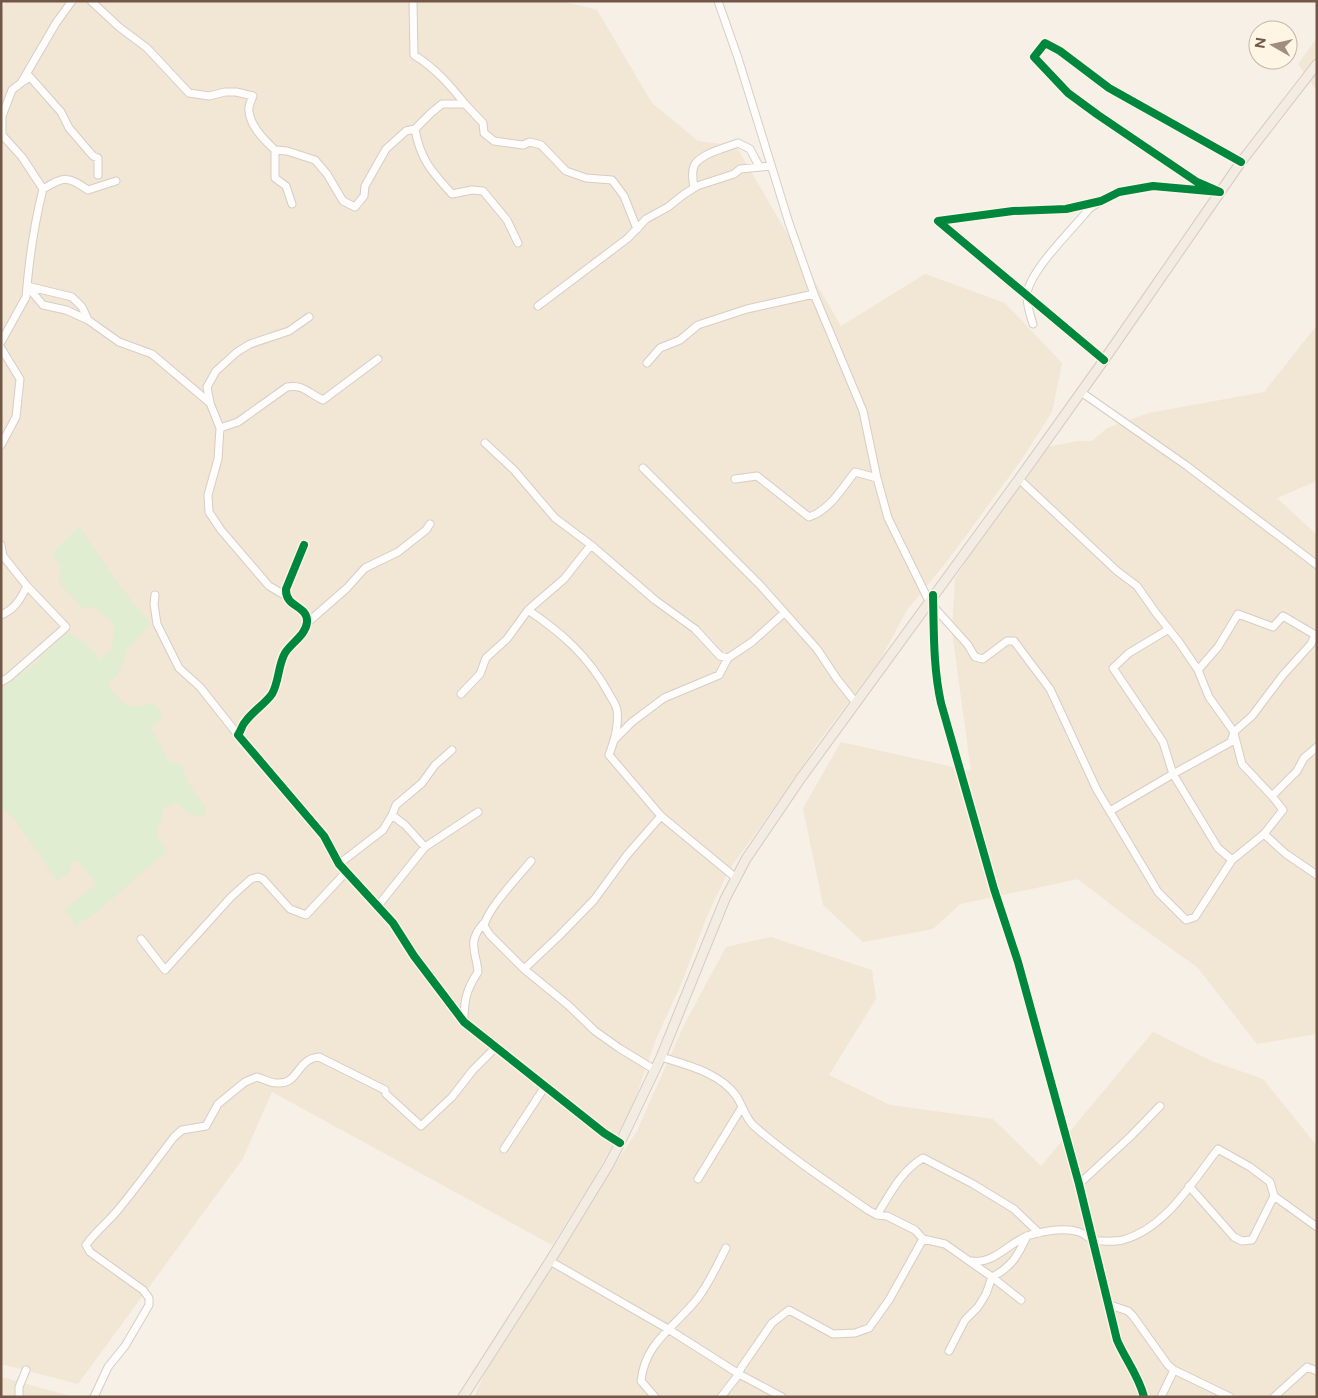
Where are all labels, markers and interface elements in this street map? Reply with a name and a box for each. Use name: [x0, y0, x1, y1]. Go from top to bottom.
north arrow: [1248, 20, 1298, 70]
text: N: [1251, 36, 1270, 50]

